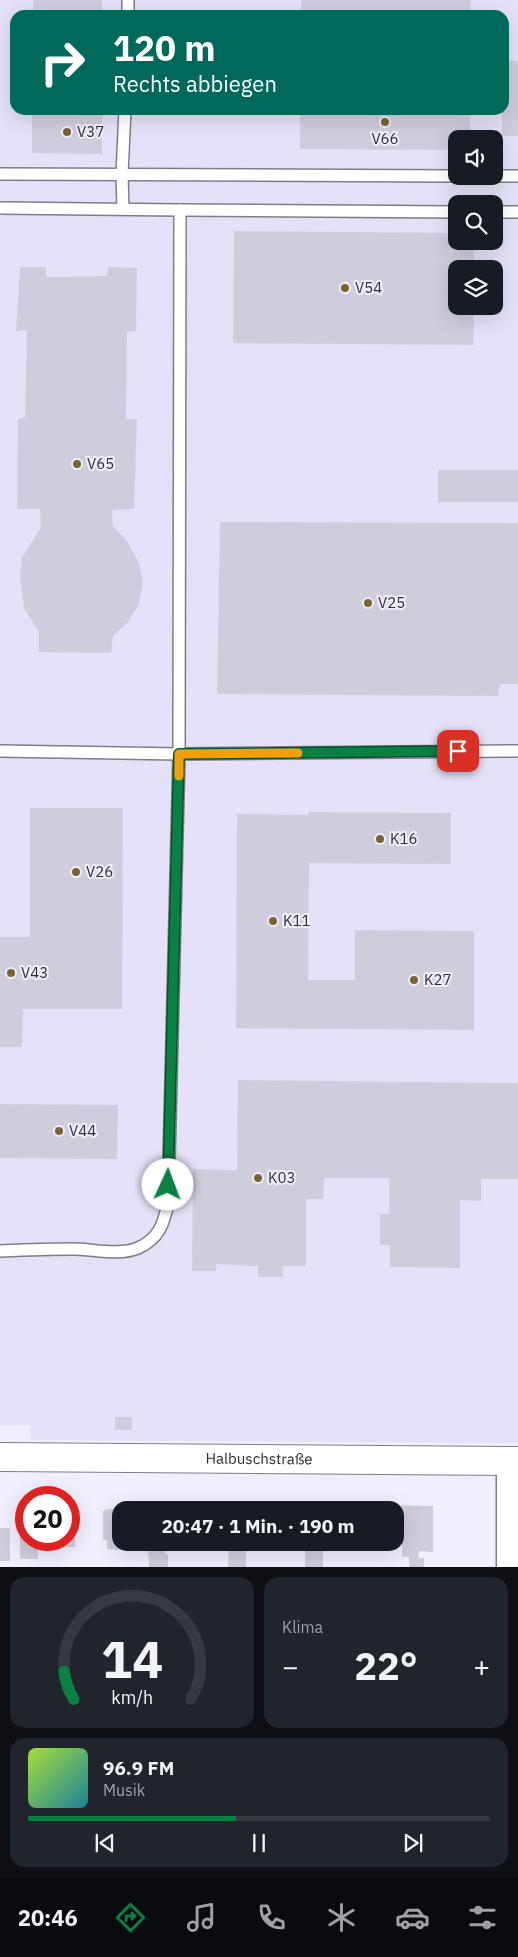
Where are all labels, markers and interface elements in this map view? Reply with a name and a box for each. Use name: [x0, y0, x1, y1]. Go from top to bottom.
text: 120 m: [113, 25, 216, 71]
icon: right: [30, 30, 95, 95]
text: Rechts abbiegen: [113, 69, 277, 98]
marker: V66: [379, 116, 391, 128]
place label: V37: [77, 122, 104, 141]
marker: V37: [61, 126, 73, 138]
place label: V66: [371, 129, 399, 148]
map controls: [448, 130, 503, 315]
button: sound: [448, 130, 503, 185]
button: search: [448, 195, 503, 250]
button: layers: [448, 260, 503, 315]
place label: V54: [355, 278, 382, 297]
marker: V54: [339, 282, 351, 294]
place label: V65: [87, 454, 114, 473]
marker: V65: [71, 458, 83, 470]
place label: V25: [378, 593, 405, 612]
marker: V25: [362, 597, 374, 609]
pin: [437, 730, 479, 772]
icon: arrive: [444, 737, 472, 765]
place label: K16: [390, 829, 418, 848]
marker: K16: [374, 833, 386, 845]
place label: V26: [86, 862, 113, 881]
marker: V26: [70, 866, 82, 878]
place label: K11: [283, 911, 311, 930]
marker: K11: [267, 915, 279, 927]
place label: V43: [21, 963, 48, 982]
marker: V43: [5, 967, 17, 979]
place label: K27: [424, 970, 452, 989]
marker: K27: [408, 974, 420, 986]
place label: V44: [69, 1121, 96, 1140]
marker: V44: [53, 1125, 65, 1137]
position arrow: [141, 1158, 193, 1210]
place label: K03: [268, 1168, 296, 1187]
marker: K03: [252, 1172, 264, 1184]
street label: Halbuschstraße: [205, 1449, 313, 1468]
speed limit sign: 20: [15, 1486, 80, 1551]
text: 20:47 · 1 Min. · 190 m: [161, 1514, 355, 1538]
text: Klima: [282, 1617, 323, 1637]
text: 14: [101, 1625, 163, 1692]
text: 22°: [354, 1641, 418, 1690]
text: −: [282, 1648, 299, 1685]
text: +: [473, 1648, 490, 1685]
text: km/h: [111, 1686, 153, 1709]
text: 96.9 FM: [103, 1756, 174, 1780]
text: Musik: [103, 1780, 145, 1800]
icon: previous: [91, 1829, 119, 1857]
icon: pause: [245, 1829, 273, 1857]
icon: next: [399, 1829, 427, 1857]
icon: directions: [113, 1900, 148, 1935]
icon: music: [184, 1900, 219, 1935]
icon: phone: [254, 1900, 289, 1935]
icon: climate: [324, 1900, 359, 1935]
icon: car: [395, 1900, 430, 1935]
icon: filters: [465, 1900, 500, 1935]
text: 20:46: [18, 1903, 78, 1932]

